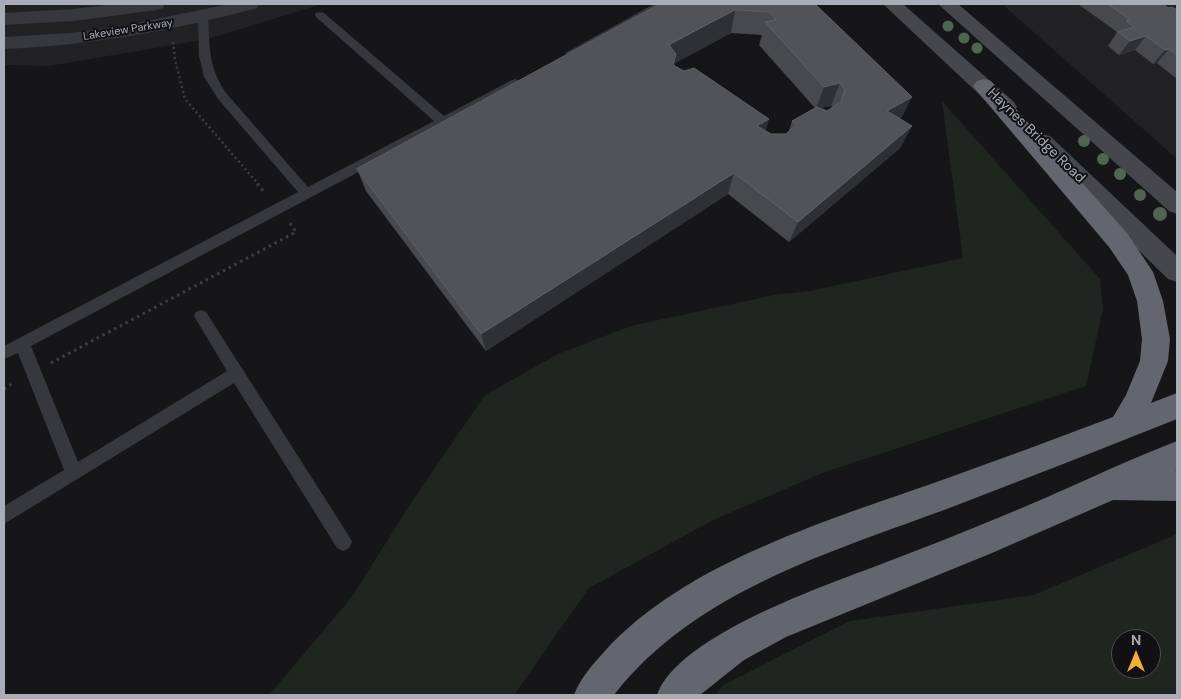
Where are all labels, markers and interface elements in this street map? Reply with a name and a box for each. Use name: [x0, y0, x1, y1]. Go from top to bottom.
street label: Lakeview Parkway: [82, 16, 174, 44]
street label: Haynes Bridge Road: [984, 85, 1088, 187]
north arrow: [1111, 629, 1161, 679]
text: N: [1131, 631, 1141, 649]

